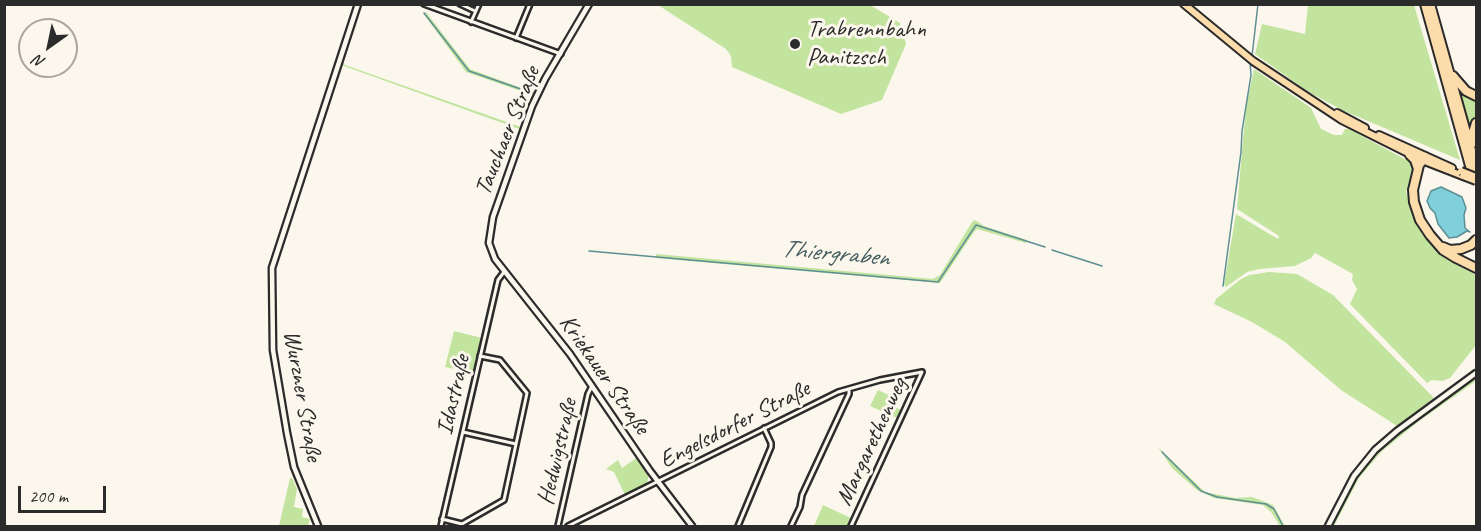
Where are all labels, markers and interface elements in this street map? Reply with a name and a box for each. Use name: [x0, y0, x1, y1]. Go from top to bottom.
place label: Trabrennbahn Panitzsch: [807, 16, 926, 72]
north arrow: [18, 18, 78, 78]
marker: Trabrennbahn Panitzsch: [788, 37, 802, 51]
text: N: [30, 50, 49, 73]
street label: Tauchaer Straße: [469, 62, 547, 200]
water label: Thiergraben: [780, 234, 890, 274]
street label: Kriekauer Straße: [552, 310, 656, 440]
street label: Wurzner Straße: [276, 329, 328, 463]
street label: Idastraße: [431, 352, 477, 438]
street label: Margarethenweg: [830, 374, 914, 510]
street label: Engelsdorfer Straße: [655, 375, 815, 475]
street label: Hedwigstraße: [532, 396, 584, 508]
scale bar: [21, 474, 110, 512]
text: 200 m: [29, 485, 68, 507]

